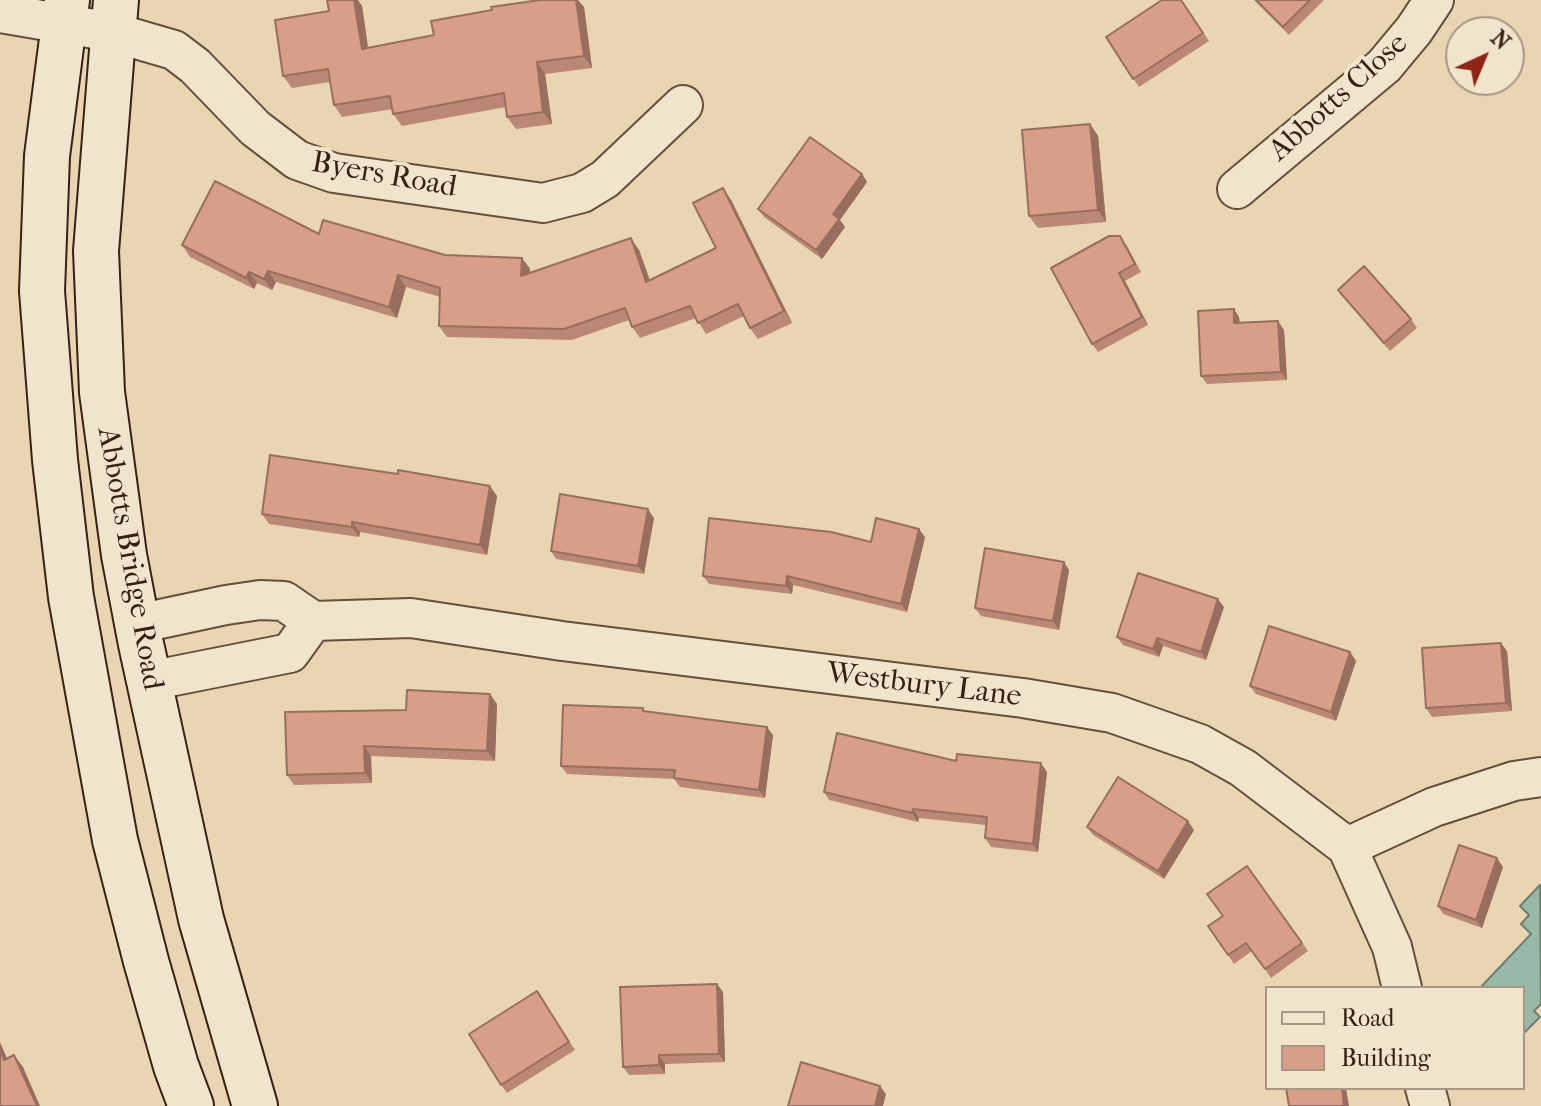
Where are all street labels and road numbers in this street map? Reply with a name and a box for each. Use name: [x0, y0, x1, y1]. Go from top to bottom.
street label: Abbotts Close: [1262, 26, 1416, 170]
street label: Byers Road: [309, 146, 459, 206]
street label: Abbotts Bridge Road: [88, 425, 170, 693]
street label: Westbury Lane: [825, 656, 1023, 716]

